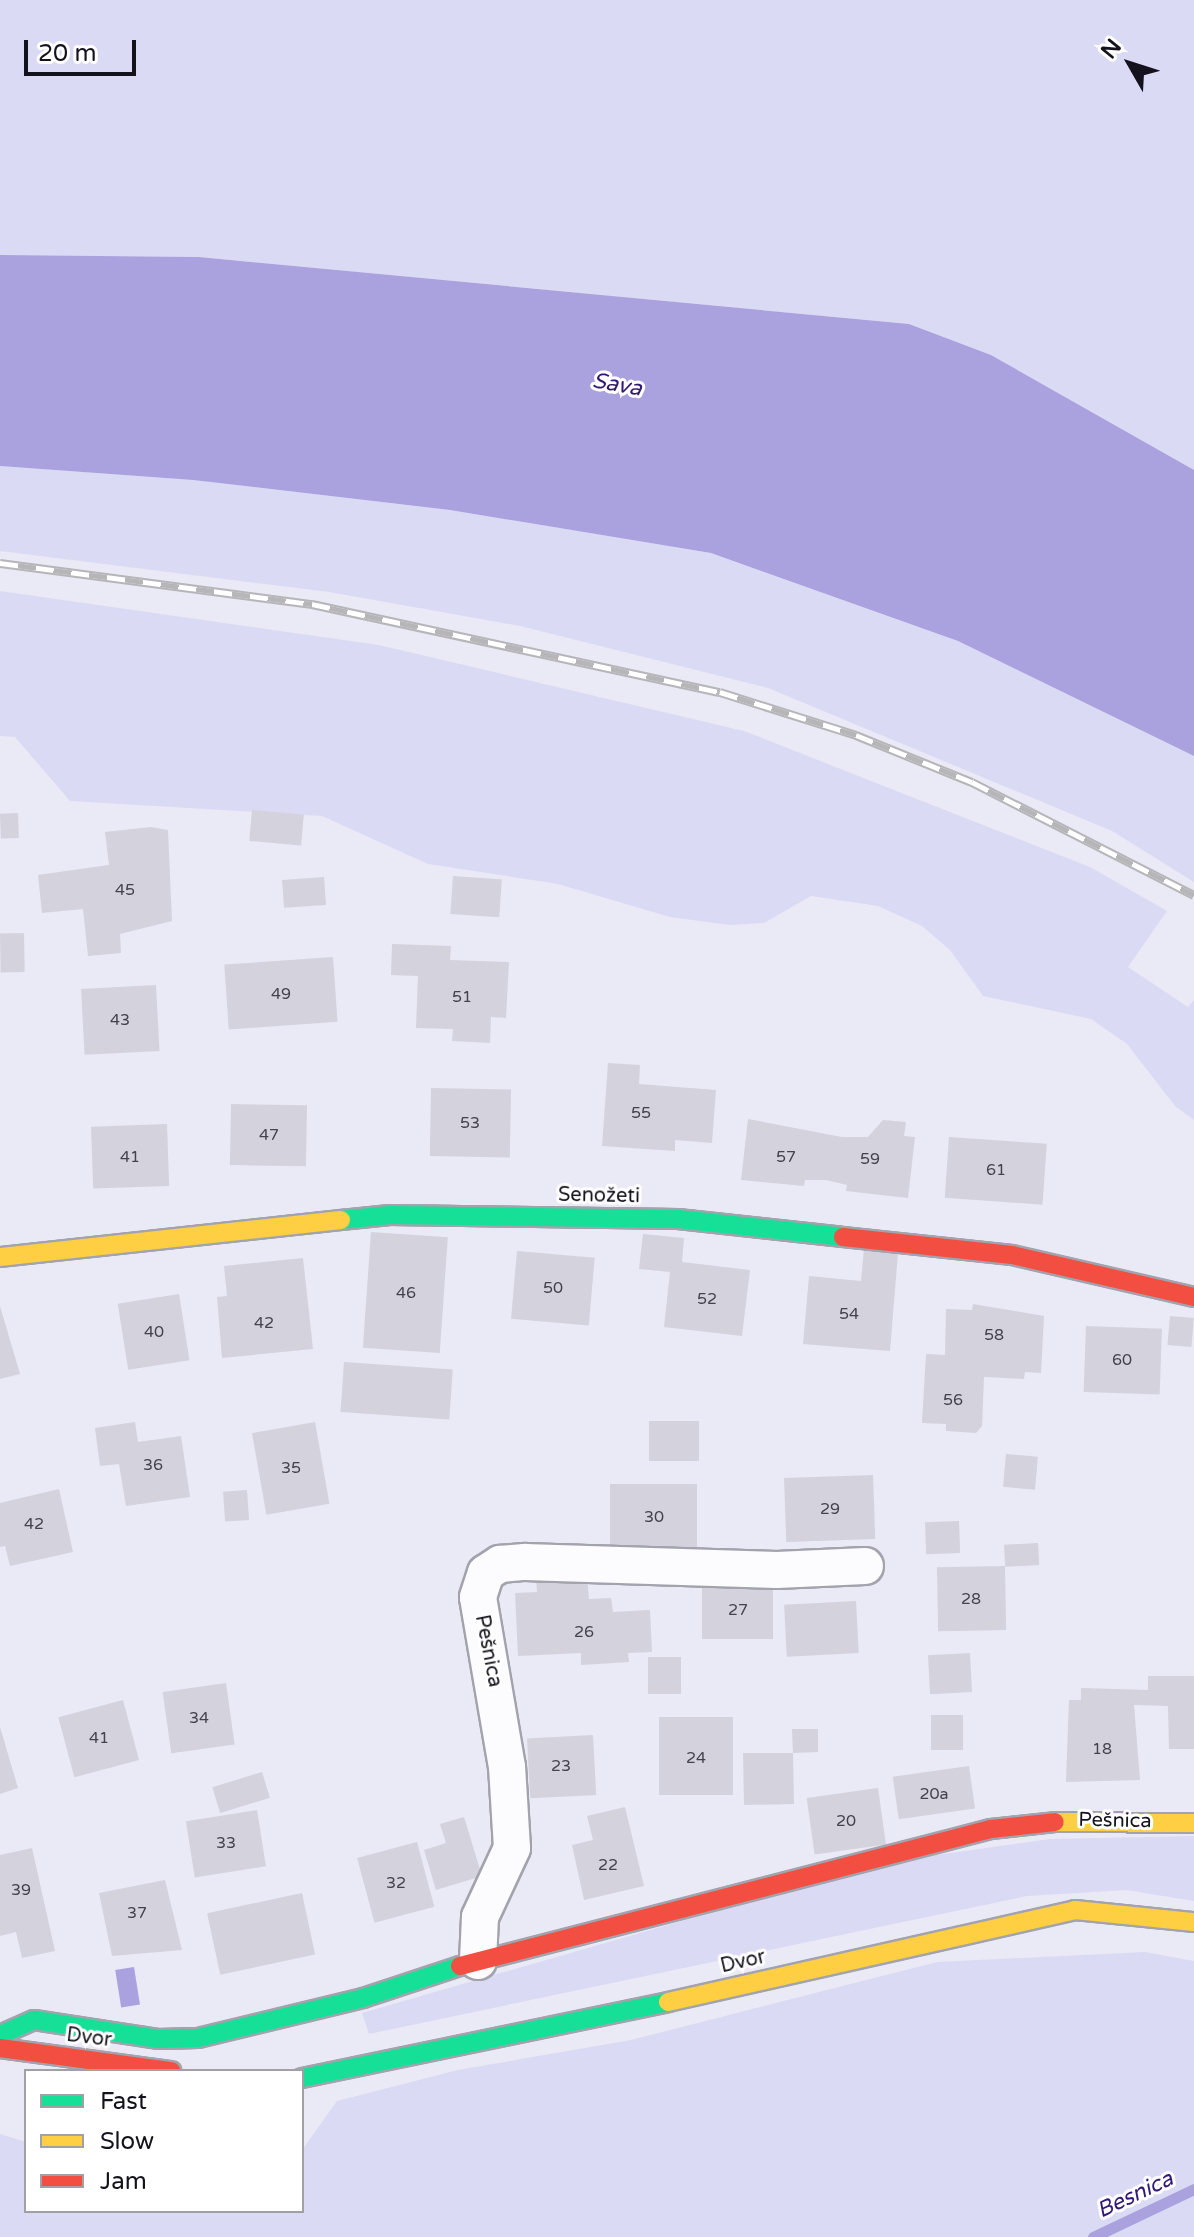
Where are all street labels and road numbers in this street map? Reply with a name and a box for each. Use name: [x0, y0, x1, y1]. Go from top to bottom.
street label: Senožeti: [558, 1183, 640, 1209]
street label: Pešnica: [469, 1613, 507, 1689]
street label: Pešnica: [1078, 1808, 1152, 1834]
street label: Dvor: [718, 1945, 768, 1979]
street label: Dvor: [65, 2023, 113, 2053]

